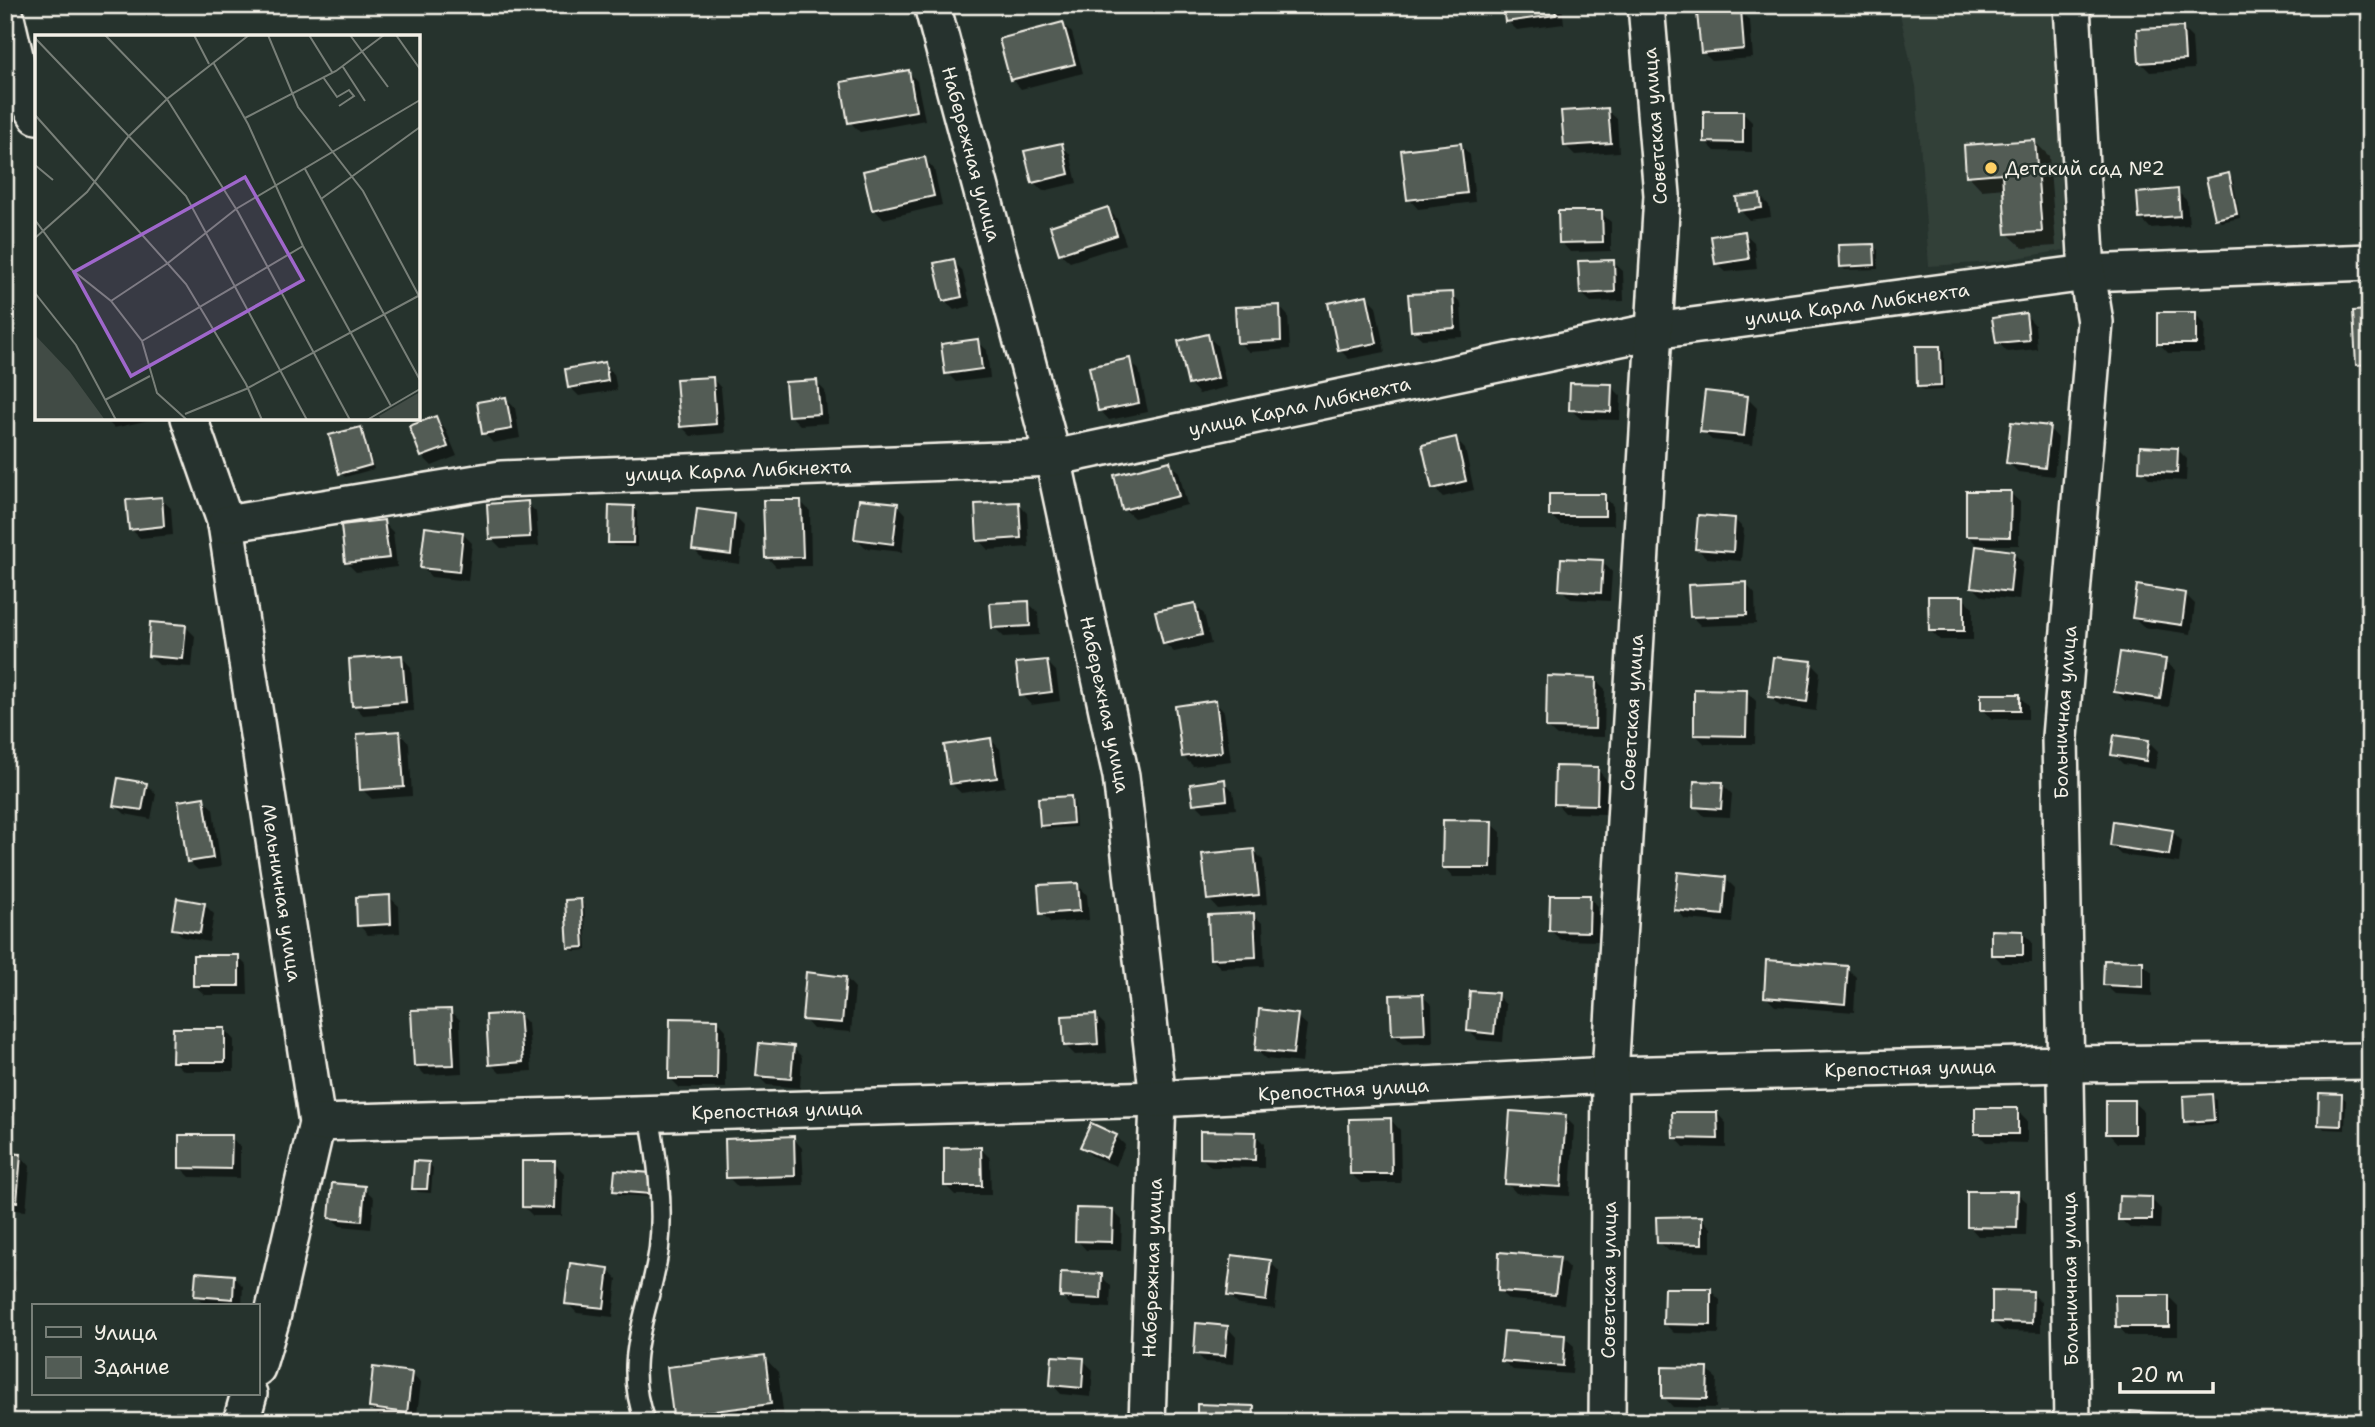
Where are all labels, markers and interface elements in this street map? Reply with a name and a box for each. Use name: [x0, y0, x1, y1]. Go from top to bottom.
inset map: [35, 35, 420, 420]
street label: Советская улица: [1637, 47, 1673, 205]
street label: Набережная улица: [936, 63, 1007, 244]
place label: Детский сад №2: [2005, 156, 2165, 181]
marker: Детский сад №2: [1983, 160, 1999, 176]
street label: улица Карла Либкнехта: [1743, 276, 1971, 331]
street label: улица Карла Либкнехта: [1186, 370, 1413, 442]
street label: улица Карла Либкнехта: [625, 453, 852, 487]
street label: Набережная улица: [1075, 614, 1135, 795]
street label: Больничная улица: [2047, 624, 2082, 799]
street label: Советская улица: [1614, 633, 1649, 792]
street label: Мельничная улица: [256, 802, 308, 983]
street label: Крепостная улица: [1824, 1053, 1996, 1082]
street label: Крепостная улица: [1257, 1072, 1430, 1106]
street label: Крепостная улица: [691, 1095, 863, 1125]
street label: Набережная улица: [1136, 1177, 1168, 1359]
street label: Больничная улица: [2056, 1192, 2084, 1366]
street label: Советская улица: [1595, 1201, 1621, 1359]
legend: [32, 1304, 259, 1396]
text: Улица: [94, 1319, 157, 1347]
scale bar: [2120, 1350, 2212, 1394]
text: Здание: [94, 1353, 170, 1381]
text: 20 m: [2130, 1361, 2184, 1389]

